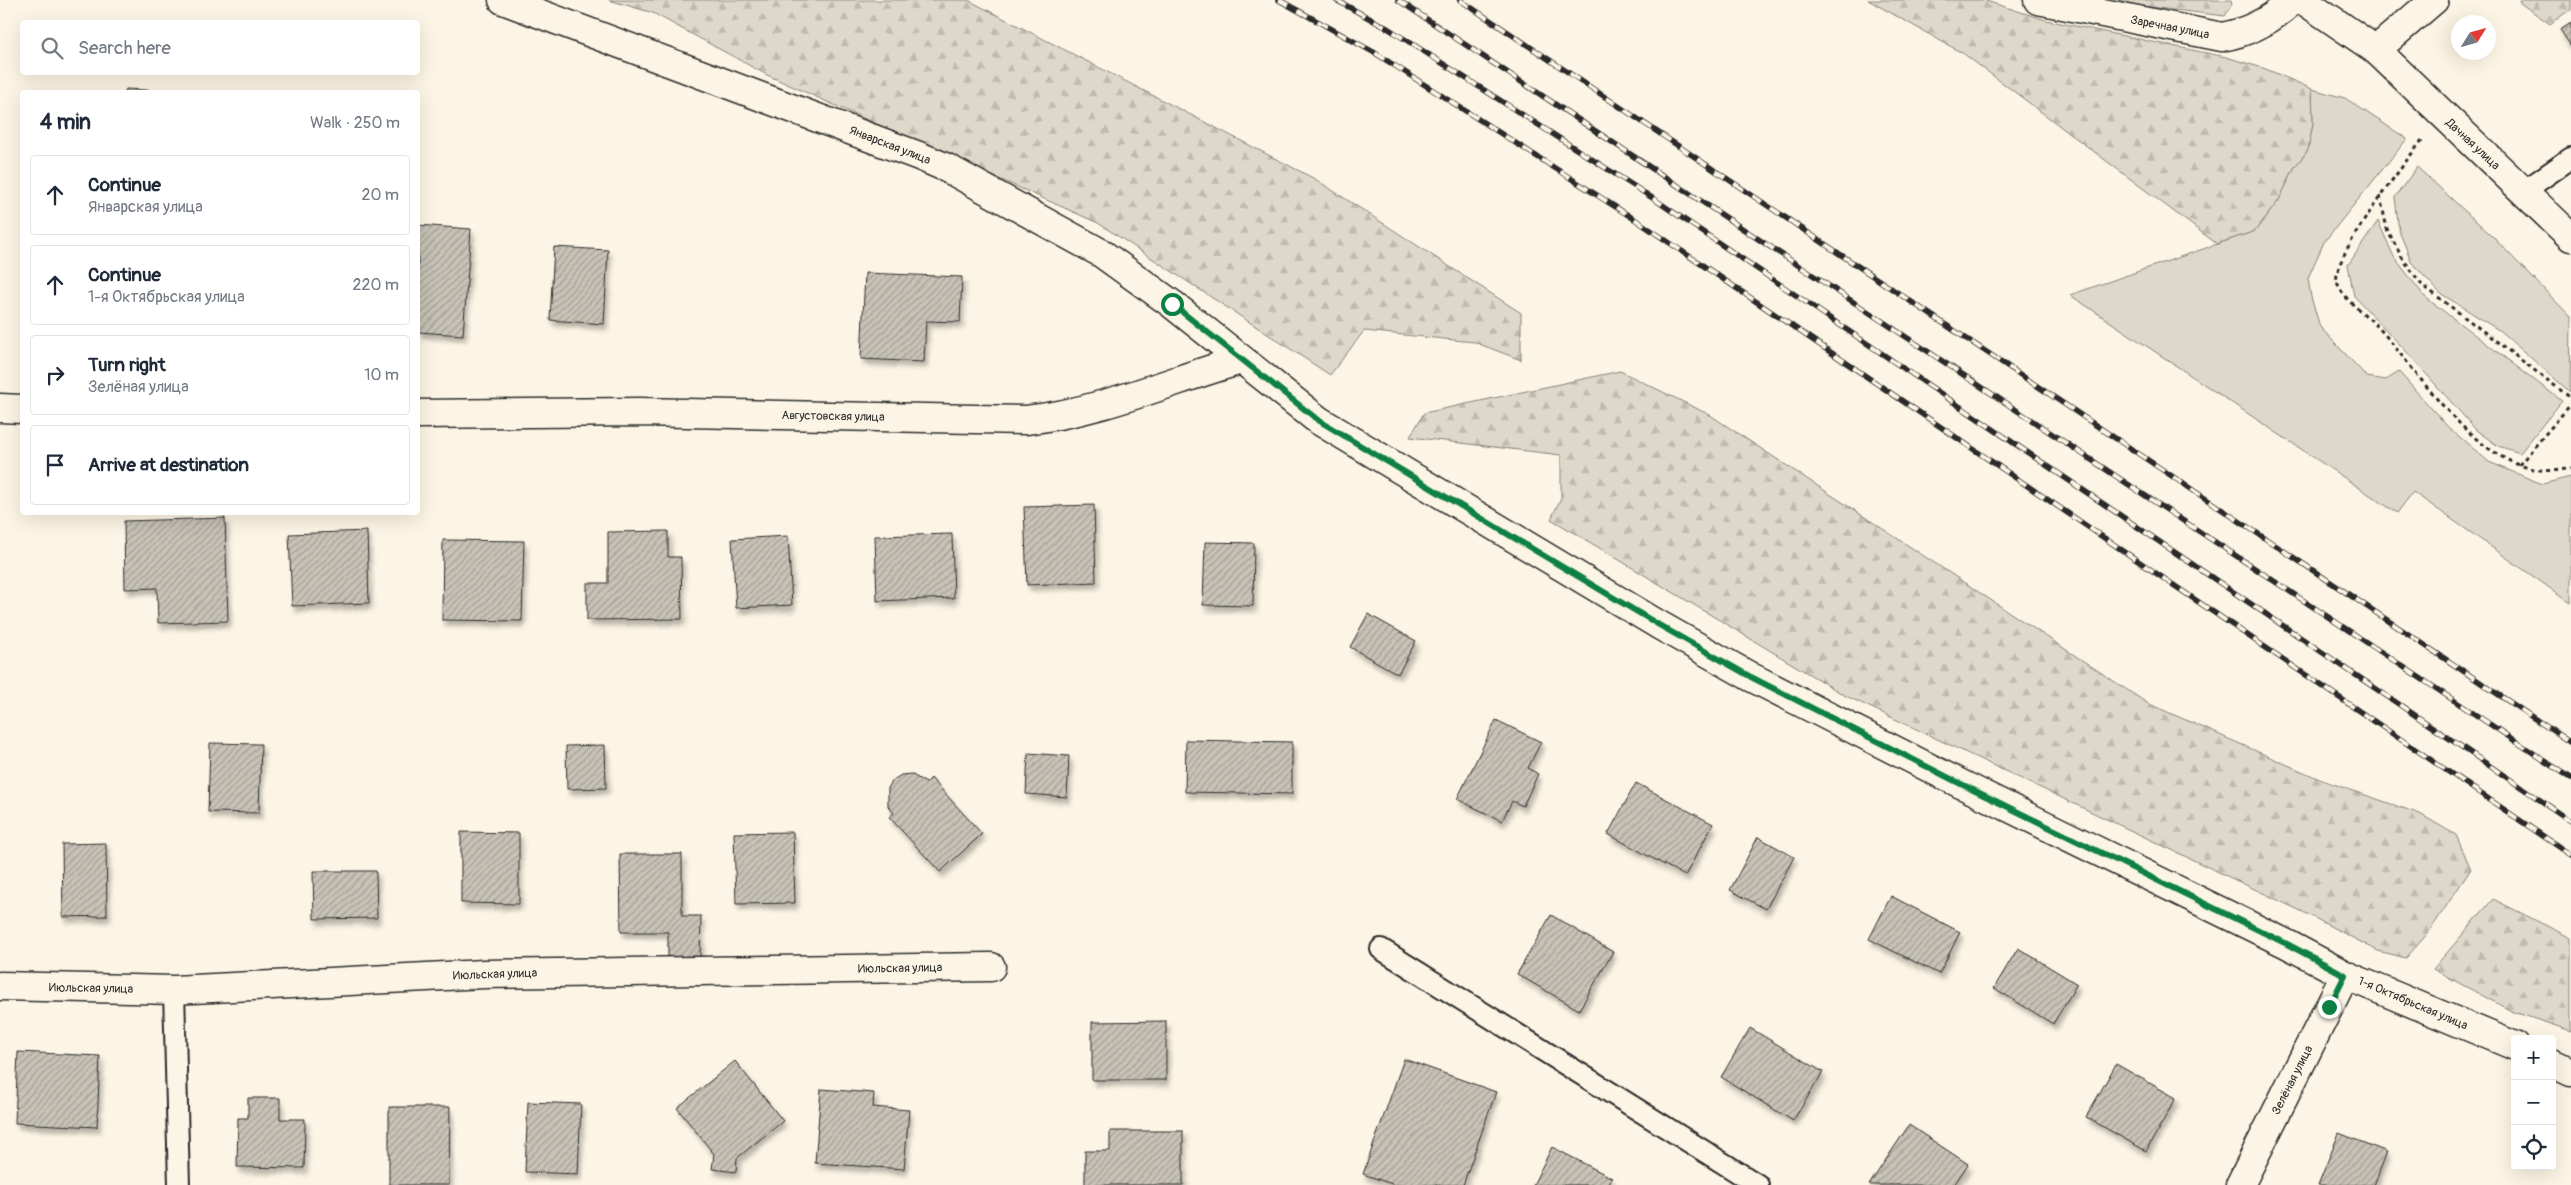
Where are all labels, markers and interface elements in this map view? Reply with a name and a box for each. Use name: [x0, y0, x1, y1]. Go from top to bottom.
street label: Заречная улица: [2129, 12, 2211, 43]
north arrow: [2451, 15, 2496, 60]
search box: [20, 20, 420, 75]
icon: search: [38, 34, 66, 62]
text: Search here: [78, 36, 171, 60]
text: 4 min: [40, 109, 91, 136]
text: Walk · 250 m: [310, 113, 400, 133]
street label: Дачная улица: [2442, 115, 2503, 174]
street label: Январская улица: [847, 123, 933, 168]
text: Continue: [88, 173, 161, 197]
icon: ahead: [41, 181, 69, 209]
text: 20 m: [361, 185, 399, 205]
text: Январская улица: [88, 197, 203, 217]
text: Continue: [88, 263, 161, 287]
icon: ahead: [41, 271, 69, 299]
text: 220 m: [353, 275, 399, 295]
text: 1-я Октябрьская улица: [88, 287, 245, 307]
route start: [1161, 293, 1184, 316]
text: Turn right: [88, 353, 166, 377]
icon: right: [41, 361, 69, 389]
text: 10 m: [364, 365, 399, 385]
text: Зелёная улица: [88, 377, 189, 397]
street label: Августовская улица: [781, 408, 885, 425]
icon: arrive: [41, 451, 69, 479]
text: Arrive at destination: [88, 453, 249, 477]
street label: Июльская улица: [858, 960, 943, 977]
street label: Июльская улица: [453, 966, 538, 983]
street label: 1-я Октябрьская улица: [2356, 974, 2470, 1033]
street label: Июльская улица: [49, 980, 134, 997]
route end: [2318, 996, 2341, 1019]
map controls: [2511, 1035, 2556, 1170]
button: +: [2511, 1035, 2556, 1080]
street label: Зелёная улица: [2269, 1043, 2316, 1117]
button: −: [2511, 1080, 2556, 1125]
button: locate: [2511, 1125, 2556, 1170]

